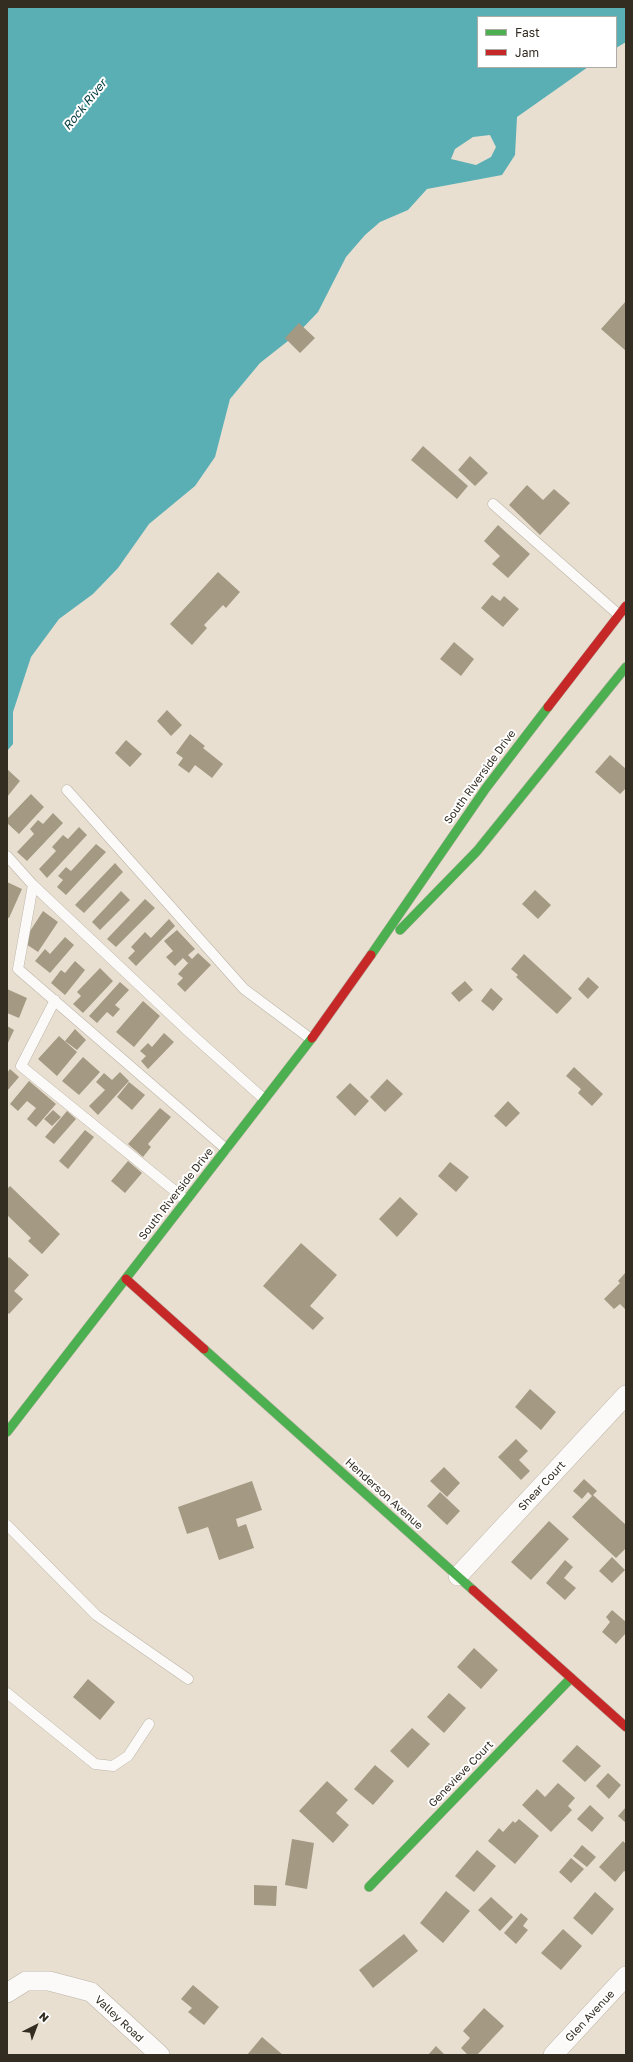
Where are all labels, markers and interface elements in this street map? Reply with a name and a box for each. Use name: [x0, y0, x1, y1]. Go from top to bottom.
legend: [477, 16, 617, 68]
text: Fast: [515, 25, 540, 40]
text: Jam: [515, 45, 539, 60]
water label: Rock River: [60, 77, 110, 133]
street label: South Riverside Drive: [441, 727, 519, 827]
street label: South Riverside Drive: [136, 1145, 216, 1243]
street label: Henderson Avenue: [343, 1456, 425, 1532]
street label: Shear Court: [516, 1458, 568, 1514]
street label: Genevieve Court: [426, 1738, 496, 1810]
street label: Glen Avenue: [563, 1987, 617, 2045]
street label: Valley Road: [92, 1993, 146, 2045]
north arrow: [16, 2006, 56, 2046]
text: N: [37, 2009, 52, 2024]

